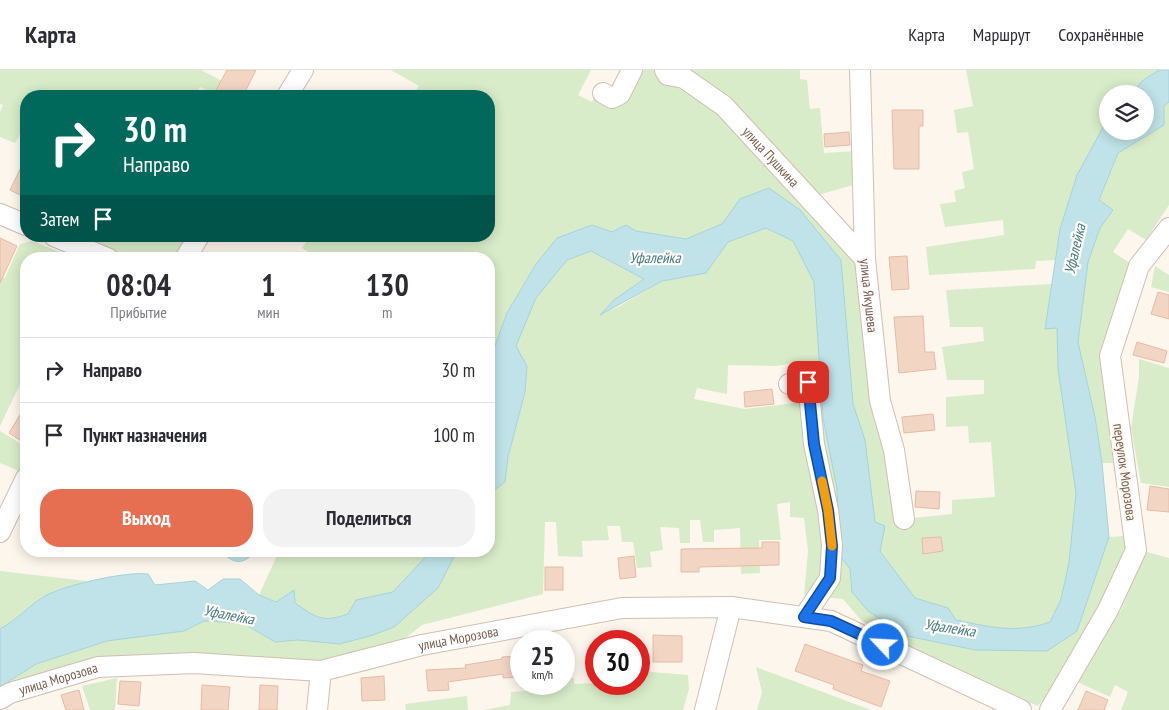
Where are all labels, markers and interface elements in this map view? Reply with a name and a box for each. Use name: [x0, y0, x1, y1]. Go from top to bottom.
text: Карта: [25, 19, 76, 50]
text: Карта: [908, 23, 945, 46]
text: Маршрут: [973, 23, 1030, 46]
text: Сохранённые: [1058, 23, 1144, 46]
map controls: [1099, 85, 1154, 140]
button: layers: [1099, 85, 1154, 140]
text: 30 m: [123, 106, 187, 152]
icon: right: [40, 110, 105, 175]
street label: улица Пушкина: [738, 123, 803, 191]
text: Направо: [123, 150, 190, 178]
icon: arrive: [89, 205, 117, 233]
text: Затем: [40, 207, 79, 231]
water label: Уфалейка: [1060, 221, 1090, 276]
water label: Уфалейка: [630, 248, 681, 267]
street label: улица Якушева: [856, 258, 882, 334]
text: 08:04: [106, 265, 171, 304]
text: 1: [261, 265, 276, 304]
text: 130: [366, 265, 409, 304]
text: Прибытие: [110, 302, 167, 322]
text: мин: [257, 302, 280, 322]
text: m: [382, 302, 393, 322]
icon: right: [40, 356, 68, 384]
text: Направо: [83, 358, 142, 382]
text: 30 m: [442, 358, 475, 382]
pin: [787, 361, 829, 403]
icon: arrive: [794, 368, 822, 396]
icon: arrive: [40, 421, 68, 449]
street label: переулок Морозова: [1109, 422, 1141, 522]
text: Пункт назначения: [83, 423, 207, 447]
text: 100 m: [433, 423, 475, 447]
button: Выход: [40, 489, 253, 547]
button: Поделиться: [263, 489, 475, 547]
water label: Уфалейка: [202, 600, 257, 629]
water label: Уфалейка: [923, 614, 978, 641]
position arrow: [856, 618, 908, 670]
street label: улица Морозова: [416, 622, 500, 655]
speed limit sign: 30: [585, 630, 650, 695]
text: 25: [531, 640, 554, 672]
street label: улица Морозова: [17, 659, 100, 699]
text: km/h: [532, 667, 553, 682]

